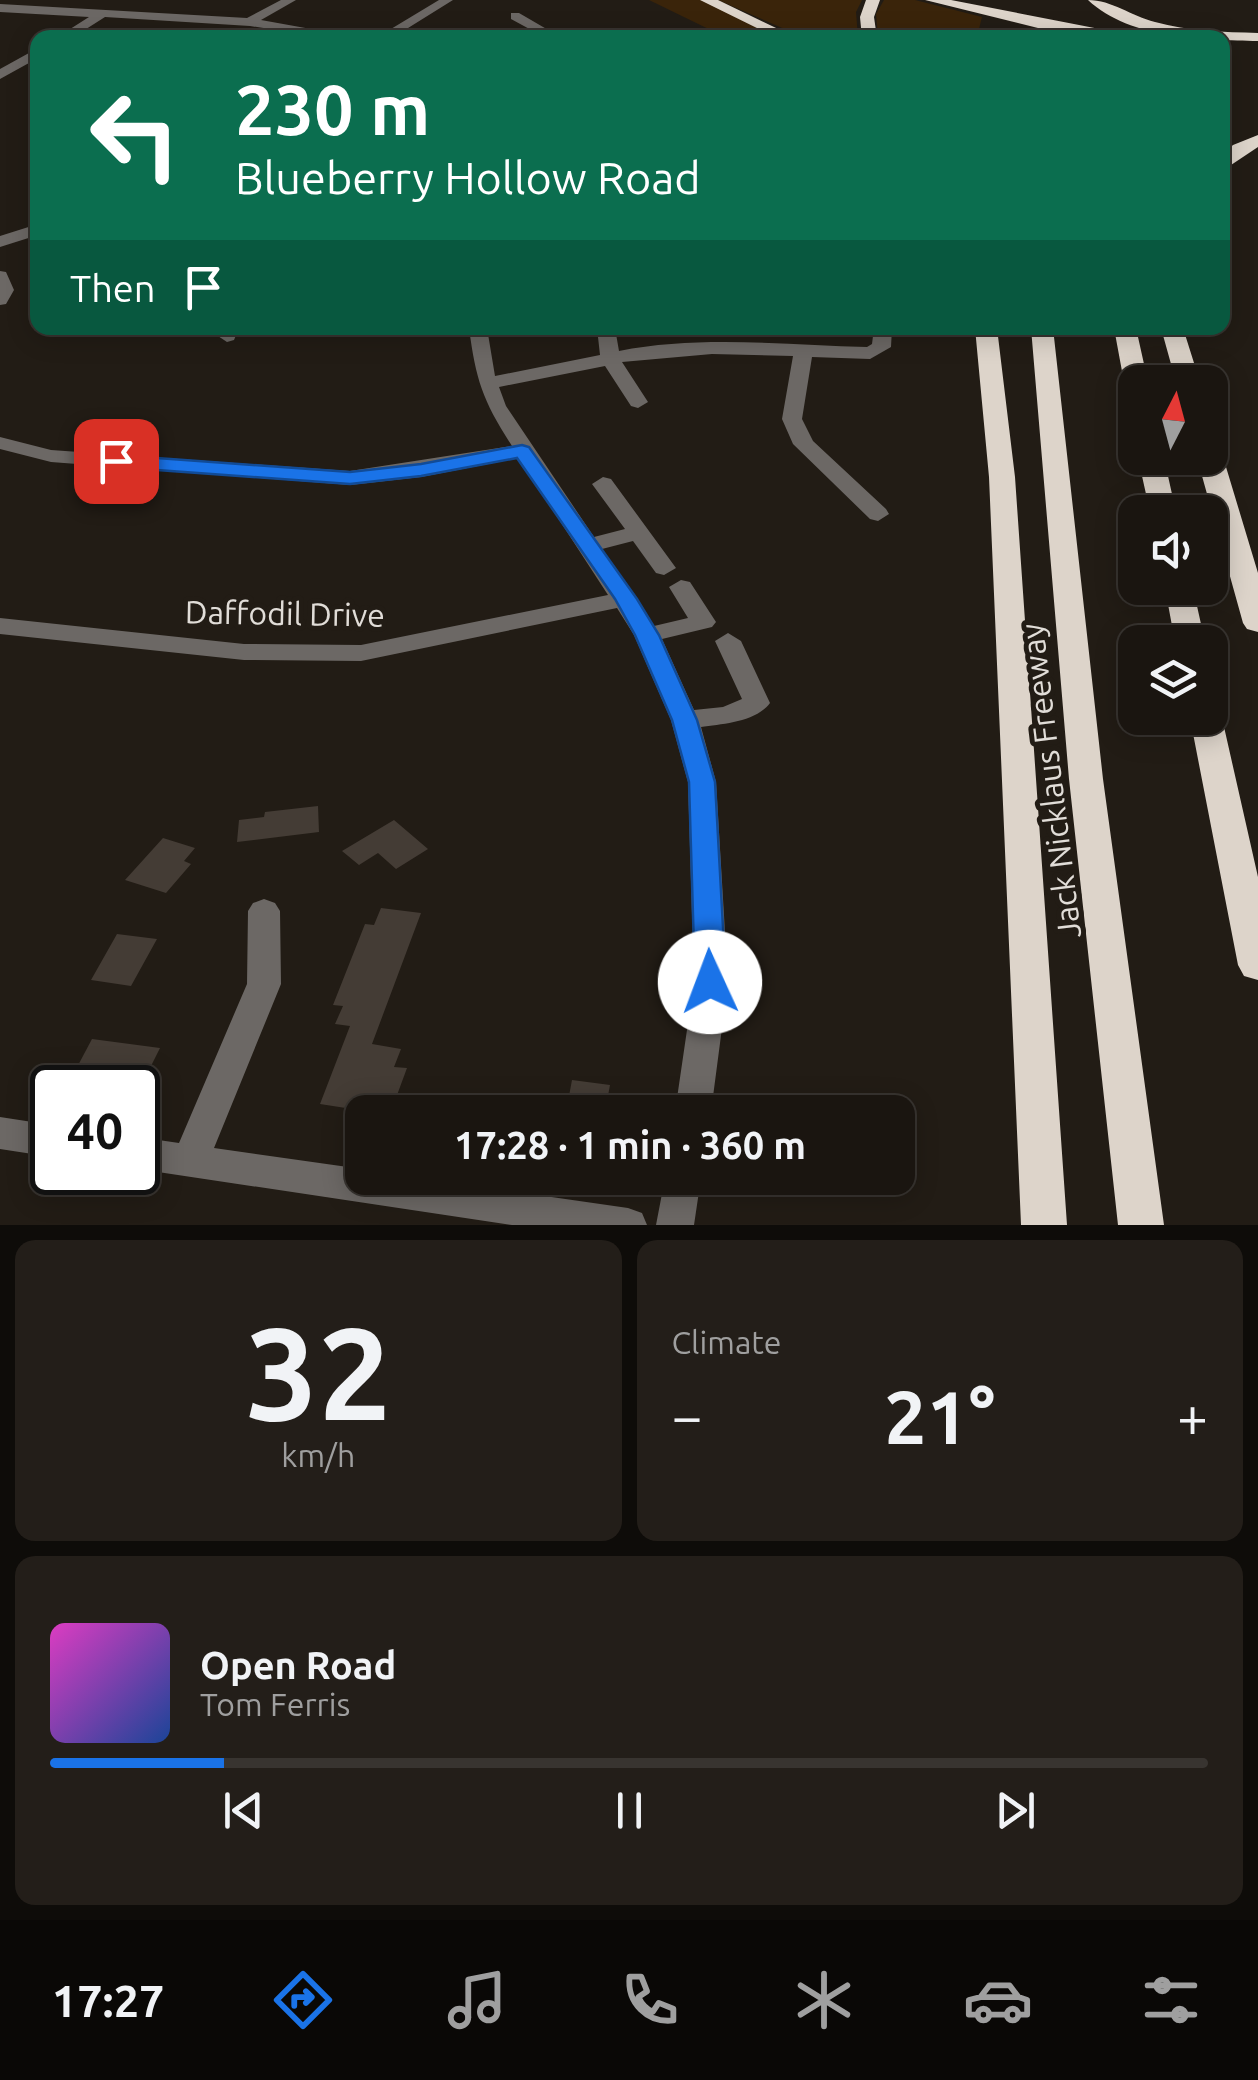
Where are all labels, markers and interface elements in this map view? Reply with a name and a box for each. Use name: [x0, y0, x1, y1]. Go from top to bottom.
icon: left: [70, 70, 200, 200]
text: 230 m: [235, 70, 430, 148]
text: Blueberry Hollow Road: [235, 152, 701, 203]
icon: arrive: [176, 260, 231, 315]
text: Then: [70, 267, 156, 309]
north arrow: [1118, 365, 1228, 475]
map controls: [1118, 365, 1228, 735]
pin: [74, 419, 159, 504]
icon: arrive: [89, 434, 144, 489]
button: sound: [1118, 495, 1228, 605]
street label: Daffodil Drive: [185, 593, 385, 633]
street label: Jack Nicklaus Freeway: [1013, 622, 1087, 940]
button: layers: [1118, 625, 1228, 735]
position arrow: [658, 930, 762, 1034]
speed limit sign: 40: [30, 1065, 160, 1195]
text: 17:28 · 1 min · 360 m: [454, 1124, 806, 1166]
text: 32: [245, 1299, 392, 1445]
text: Climate: [672, 1324, 782, 1360]
text: 21°: [884, 1374, 995, 1458]
text: −: [672, 1385, 703, 1446]
text: +: [1177, 1385, 1208, 1446]
text: km/h: [281, 1437, 355, 1473]
text: Open Road: [200, 1644, 396, 1686]
text: Tom Ferris: [200, 1686, 350, 1722]
icon: previous: [216, 1783, 271, 1838]
icon: pause: [602, 1783, 657, 1838]
icon: next: [988, 1783, 1043, 1838]
icon: directions: [268, 1965, 338, 2035]
icon: music: [442, 1965, 512, 2035]
icon: phone: [615, 1965, 685, 2035]
icon: climate: [789, 1965, 859, 2035]
icon: car: [963, 1965, 1033, 2035]
icon: filters: [1136, 1965, 1206, 2035]
text: 17:27: [52, 1975, 164, 2026]

